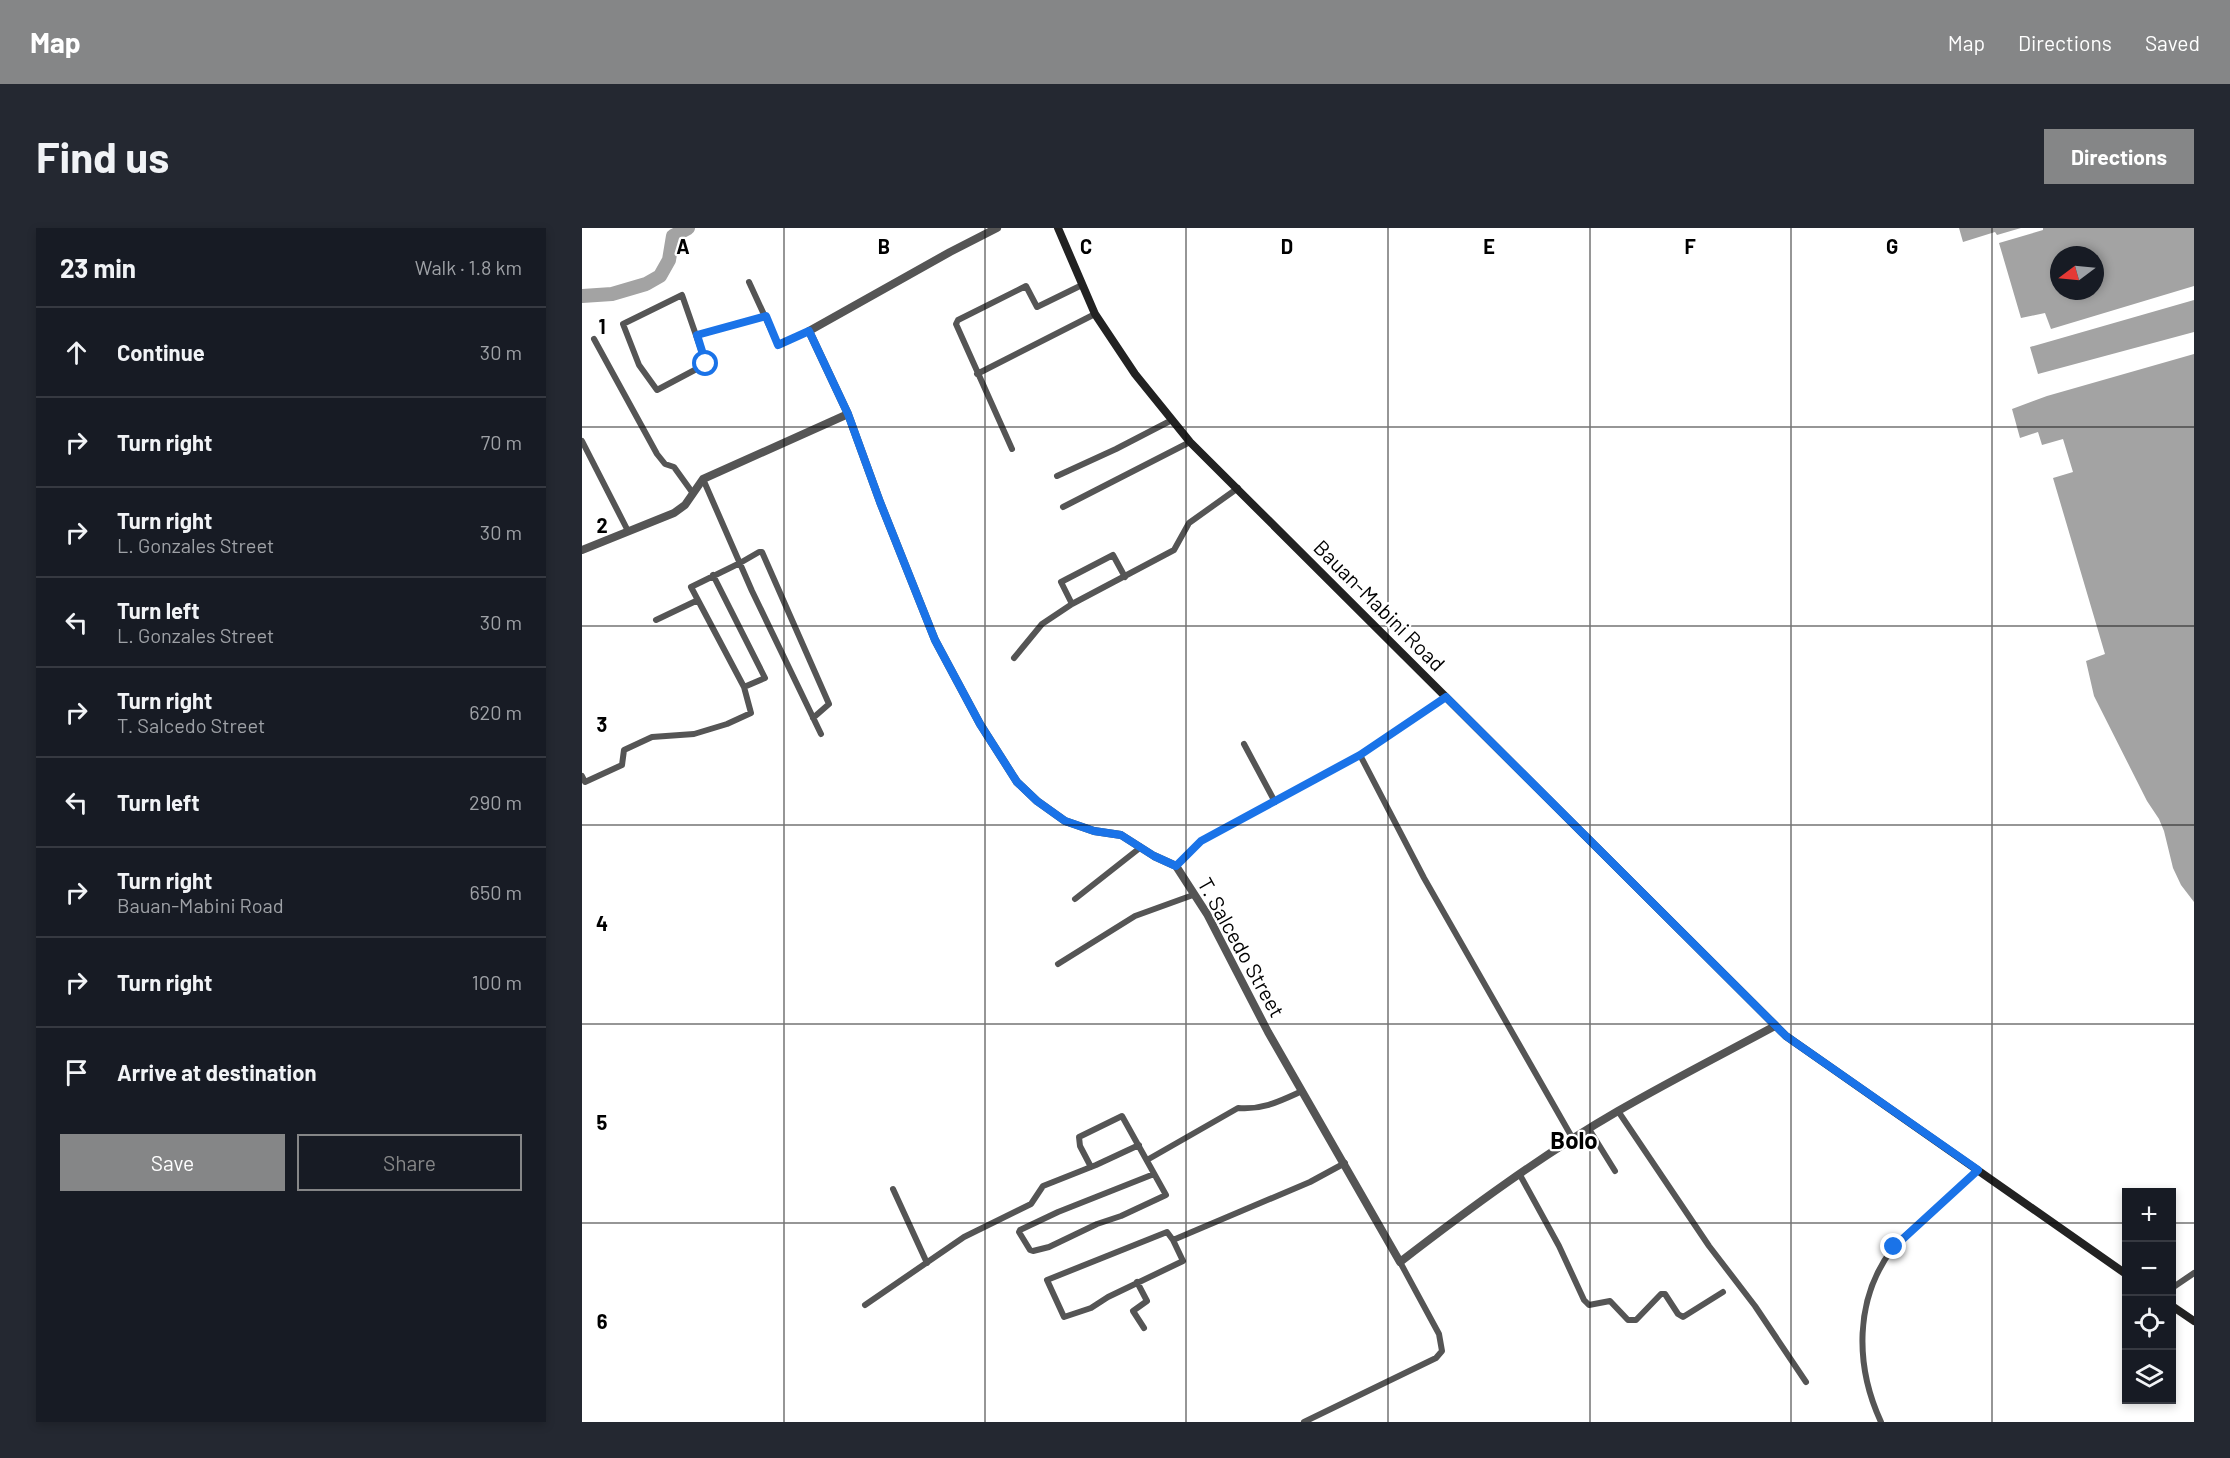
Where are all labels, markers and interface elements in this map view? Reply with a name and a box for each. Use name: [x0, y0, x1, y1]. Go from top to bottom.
text: Map: [30, 25, 81, 59]
text: Map: [1948, 30, 1985, 55]
text: Directions: [2018, 30, 2112, 55]
text: Saved: [2145, 30, 2200, 55]
button: Directions: [2044, 129, 2194, 184]
text: Find us: [36, 131, 169, 181]
text: A: [676, 234, 690, 258]
text: B: [878, 234, 890, 258]
text: C: [1080, 234, 1092, 258]
text: D: [1281, 234, 1293, 258]
text: E: [1483, 234, 1495, 258]
text: F: [1684, 234, 1696, 258]
text: G: [1886, 234, 1898, 258]
north arrow: [2050, 246, 2104, 300]
text: 23 min: [60, 252, 136, 283]
text: Walk · 1.8 km: [415, 255, 522, 279]
text: 1: [598, 314, 606, 338]
icon: ahead: [60, 336, 93, 369]
text: Continue: [117, 339, 205, 365]
text: 30 m: [480, 340, 522, 364]
route start: [692, 350, 718, 376]
icon: right: [60, 426, 93, 459]
text: Turn right: [117, 429, 212, 455]
text: 70 m: [481, 430, 522, 454]
text: Turn right: [117, 507, 212, 533]
text: 2: [596, 513, 608, 537]
icon: right: [60, 516, 93, 549]
text: 30 m: [480, 520, 522, 544]
text: L. Gonzales Street: [117, 533, 274, 557]
street label: Bauan-Mabini Road: [1309, 534, 1451, 676]
text: Turn left: [117, 597, 200, 623]
icon: left: [60, 606, 93, 639]
text: 30 m: [480, 610, 522, 634]
text: L. Gonzales Street: [117, 623, 274, 647]
text: Turn right: [117, 687, 212, 713]
icon: right: [60, 696, 93, 729]
text: 620 m: [469, 700, 522, 724]
text: 3: [597, 712, 607, 736]
text: T. Salcedo Street: [117, 713, 265, 737]
icon: left: [60, 786, 93, 819]
text: Turn left: [117, 789, 200, 815]
text: 290 m: [469, 790, 522, 814]
text: Turn right: [117, 867, 212, 893]
street label: T. Salcedo Street: [1193, 873, 1291, 1021]
icon: right: [60, 876, 93, 909]
text: 650 m: [470, 880, 522, 904]
text: Bauan-Mabini Road: [117, 893, 284, 917]
text: 4: [596, 911, 608, 935]
icon: right: [60, 966, 93, 999]
text: Turn right: [117, 969, 212, 995]
text: 100 m: [472, 970, 522, 994]
icon: arrive: [60, 1056, 93, 1089]
text: Arrive at destination: [117, 1059, 316, 1085]
text: 5: [597, 1110, 608, 1134]
district label: Bolo: [1550, 1125, 1598, 1154]
button: Save: [60, 1134, 285, 1191]
button: Share: [297, 1134, 522, 1191]
map controls: [2122, 1188, 2176, 1404]
button: +: [2122, 1188, 2176, 1242]
route end: [1880, 1233, 1906, 1259]
button: −: [2122, 1242, 2176, 1296]
button: locate: [2122, 1296, 2176, 1350]
text: 6: [597, 1309, 608, 1333]
button: layers: [2122, 1350, 2176, 1404]

